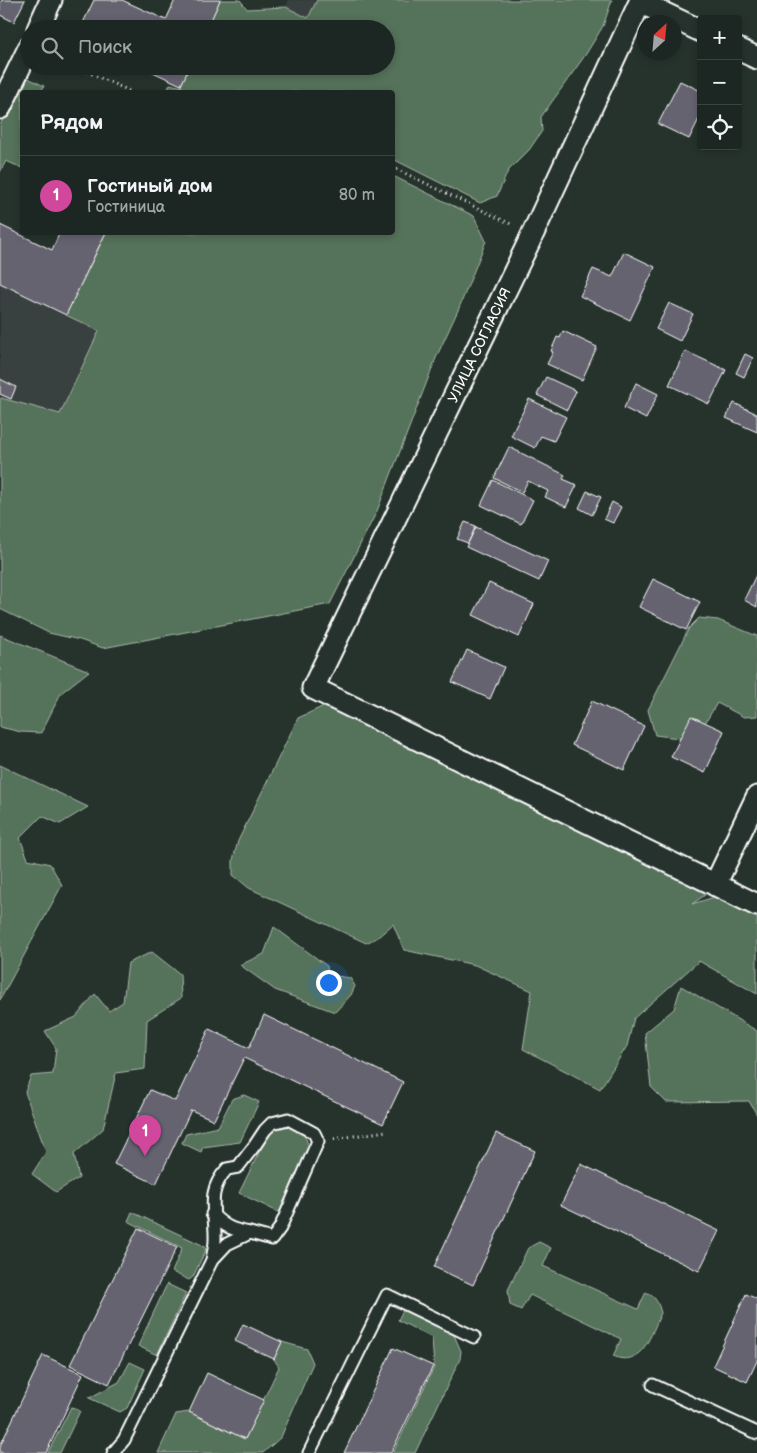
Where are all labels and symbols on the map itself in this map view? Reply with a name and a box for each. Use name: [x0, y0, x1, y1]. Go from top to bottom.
north arrow: [637, 15, 682, 60]
street label: УЛИЦА СОГЛАСИЯ: [444, 285, 515, 405]
your location: [316, 970, 342, 996]
pin: 1: [129, 1115, 161, 1156]

